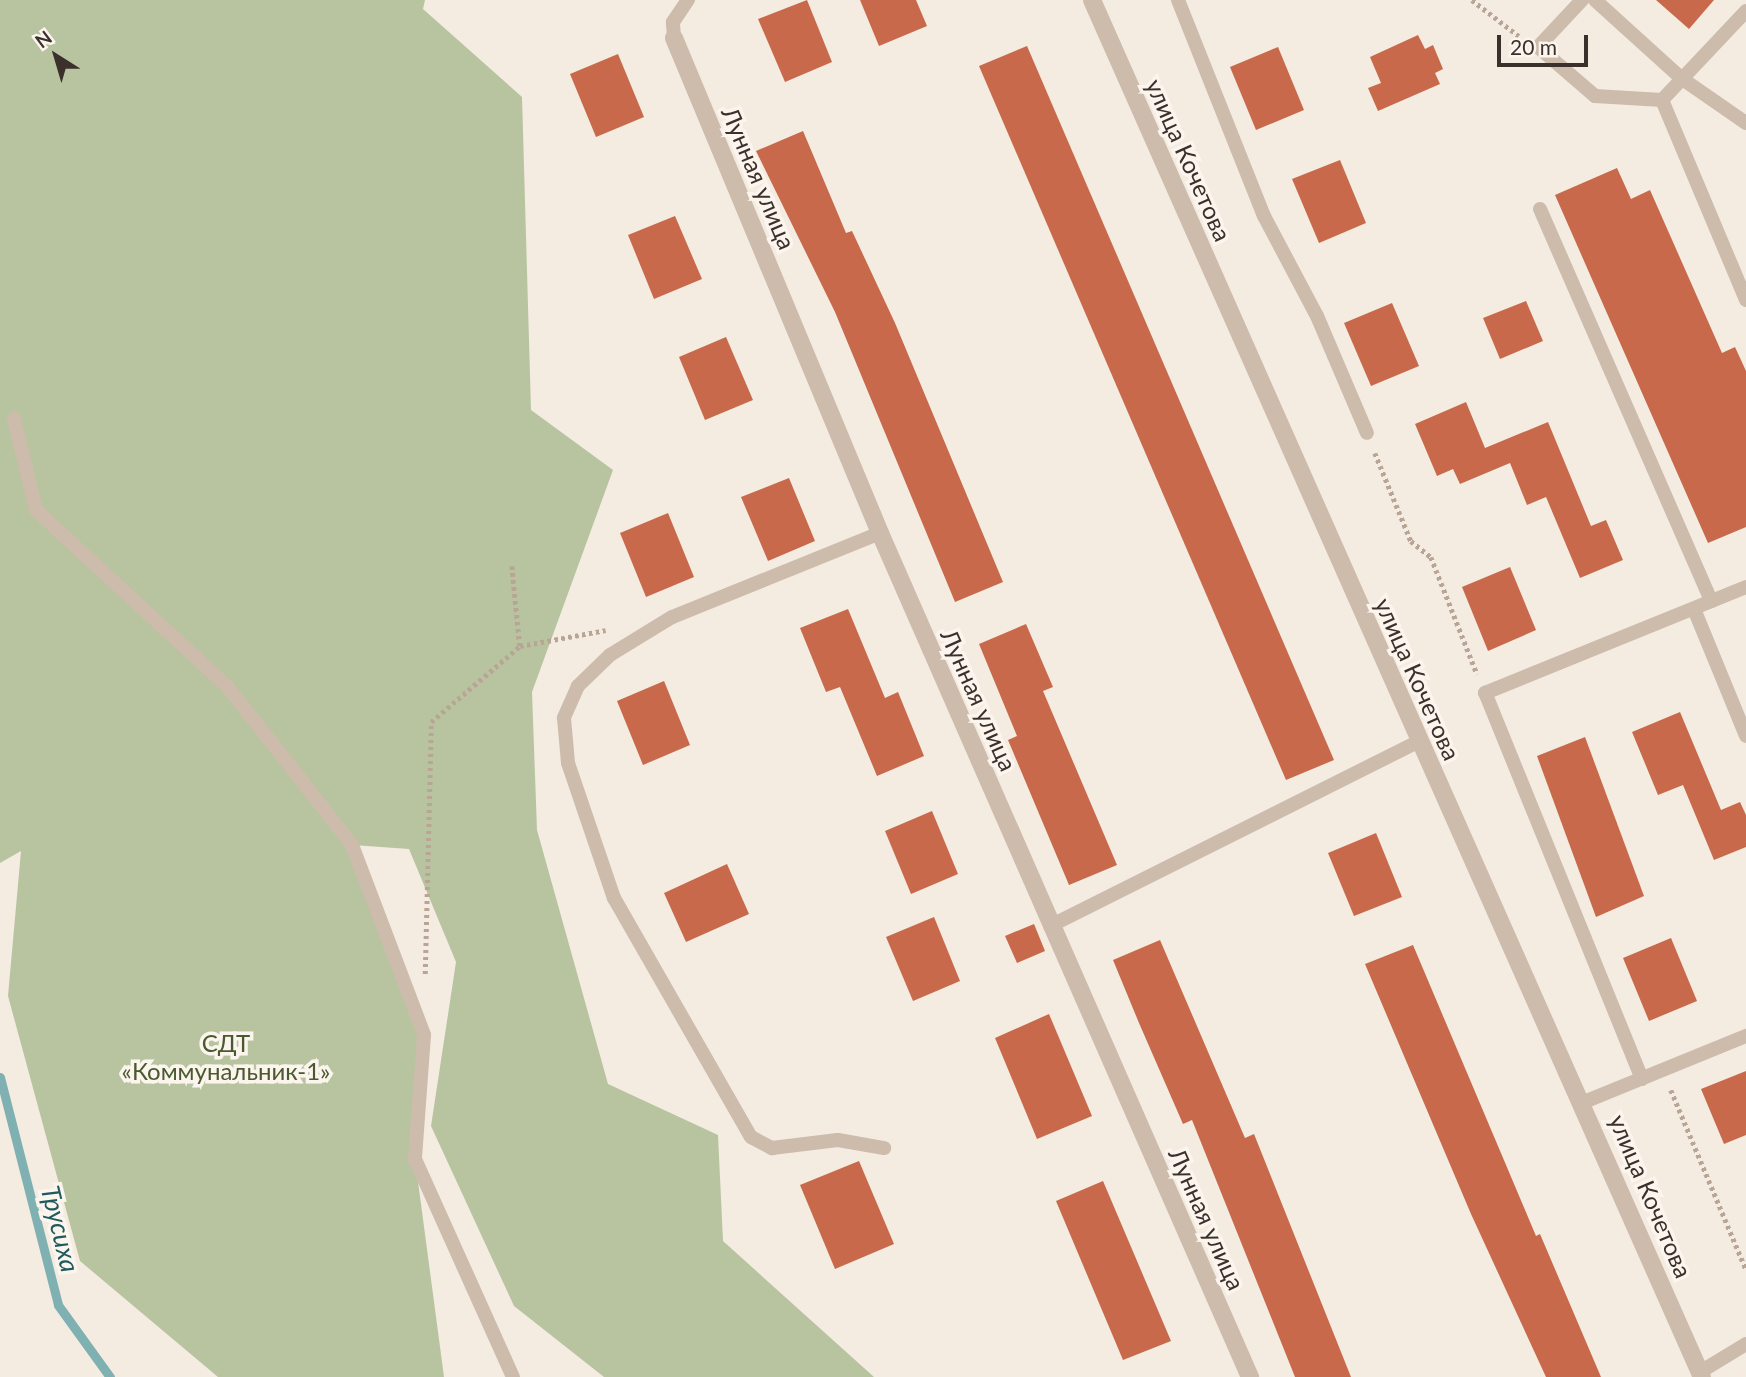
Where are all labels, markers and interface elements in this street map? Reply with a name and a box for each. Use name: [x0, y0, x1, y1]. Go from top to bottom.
north arrow: [21, 21, 91, 91]
scale bar: [1501, 21, 1592, 65]
text: N: [30, 25, 56, 52]
text: 20 m: [1510, 34, 1557, 59]
street label: улица Кочетова: [1140, 74, 1238, 246]
street label: Лунная улица: [716, 102, 802, 254]
street label: улица Кочетова: [1369, 593, 1467, 765]
street label: Лунная улица: [935, 625, 1023, 775]
park label: СДТ «Коммунальник-1»: [122, 1029, 330, 1085]
street label: улица Кочетова: [1604, 1110, 1698, 1282]
street label: Лунная улица: [1163, 1144, 1251, 1294]
water label: Трусиха: [34, 1183, 86, 1275]

